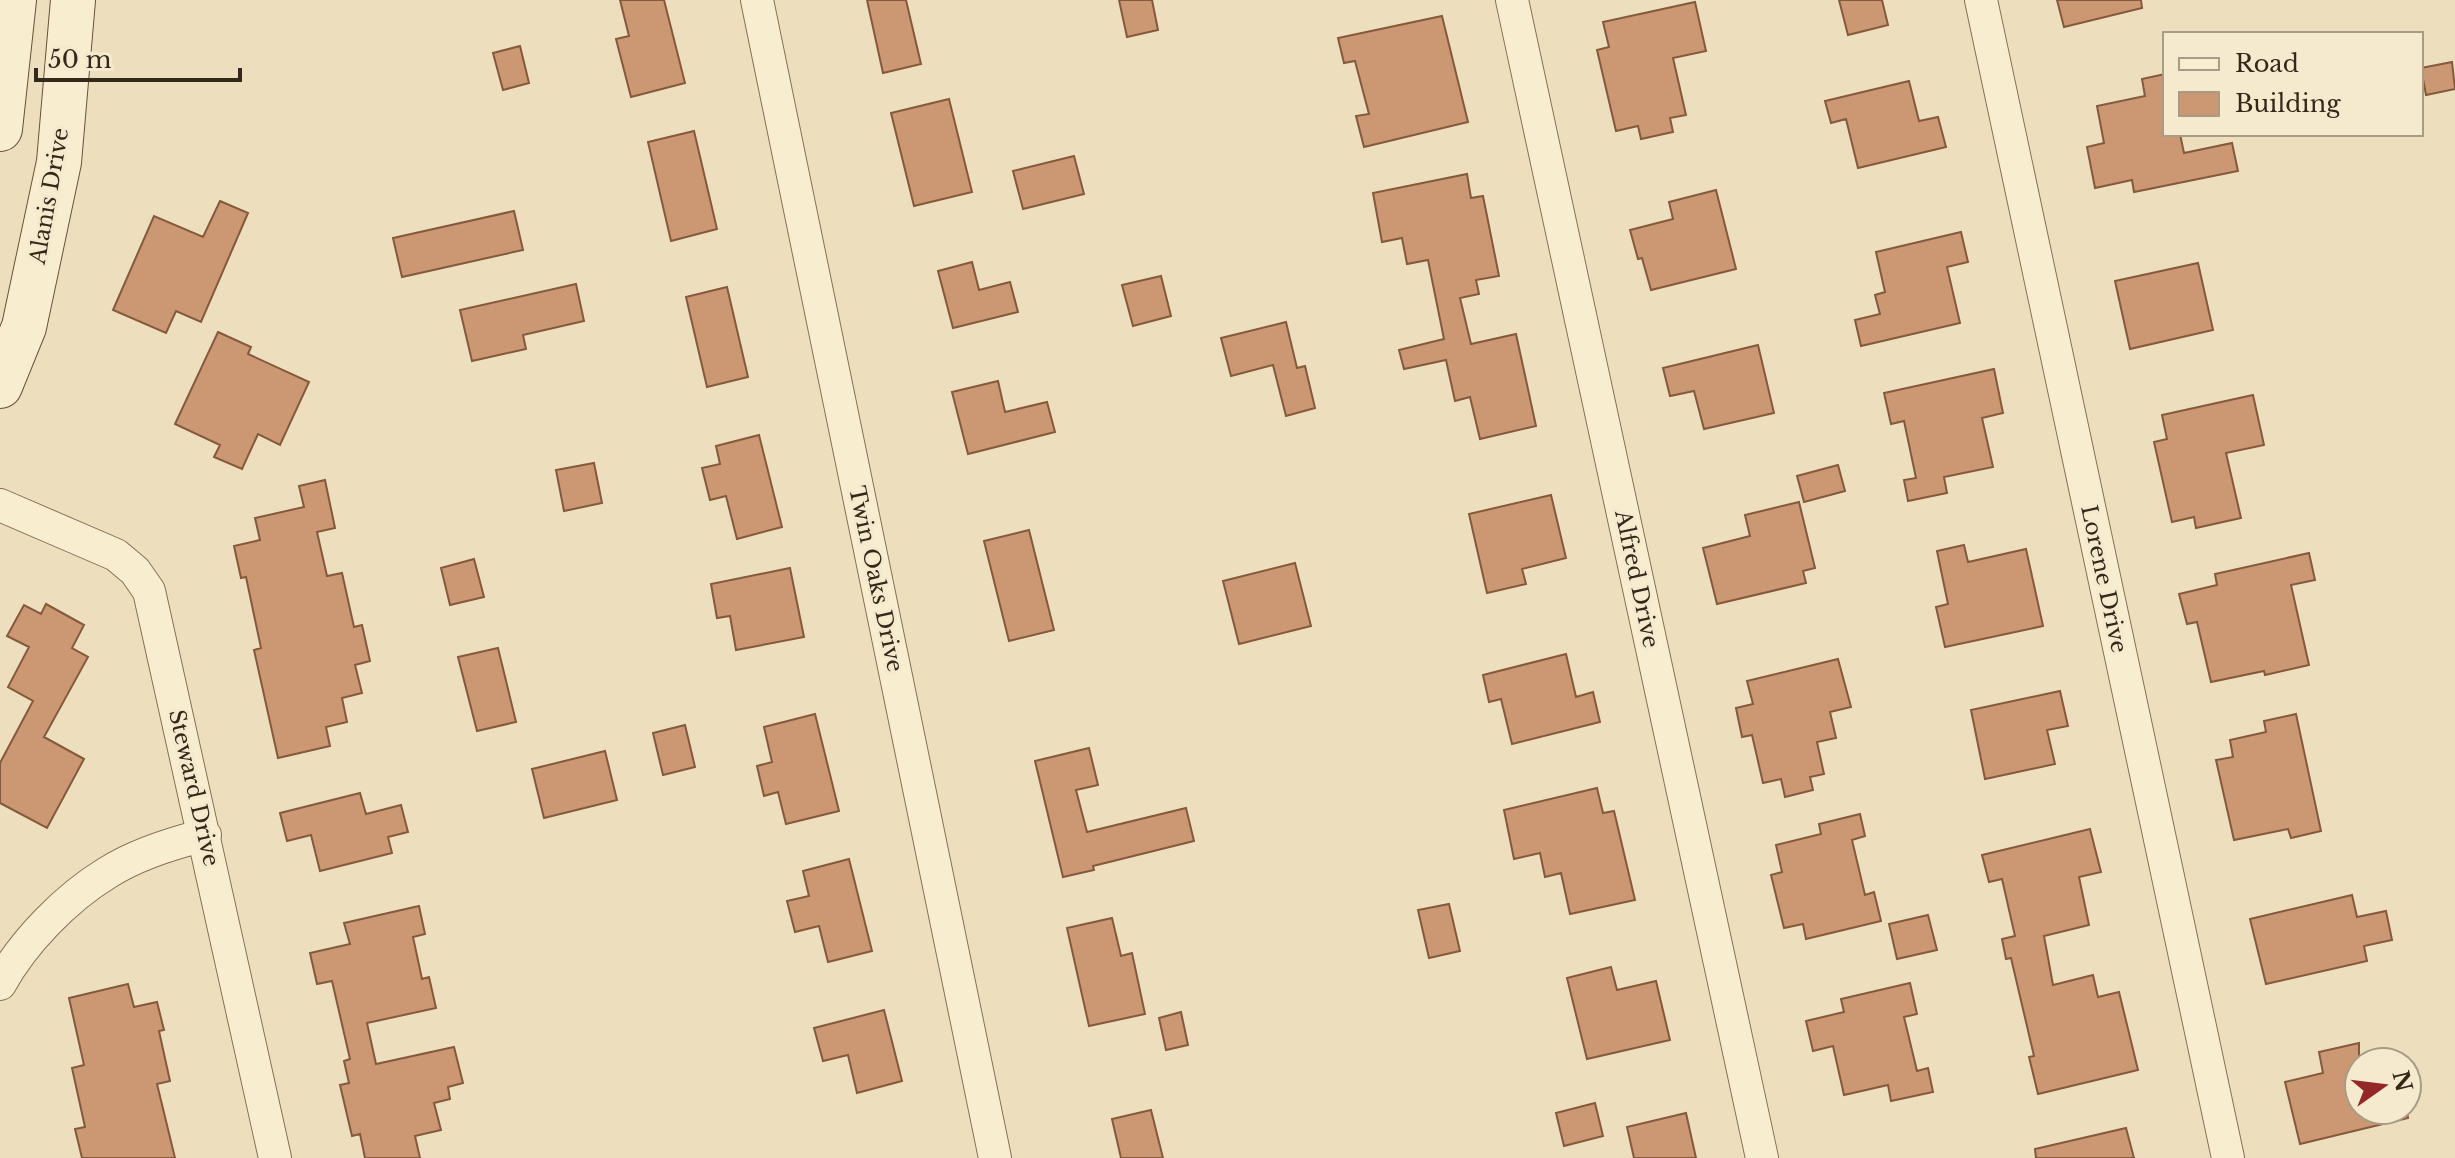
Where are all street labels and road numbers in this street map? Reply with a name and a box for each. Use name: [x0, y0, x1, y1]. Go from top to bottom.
street label: Alanis Drive: [24, 126, 74, 267]
street label: Twin Oaks Drive: [843, 484, 909, 674]
street label: Lorene Drive: [2075, 503, 2133, 655]
street label: Alfred Drive: [1609, 507, 1665, 650]
street label: Steward Drive: [163, 707, 225, 869]

